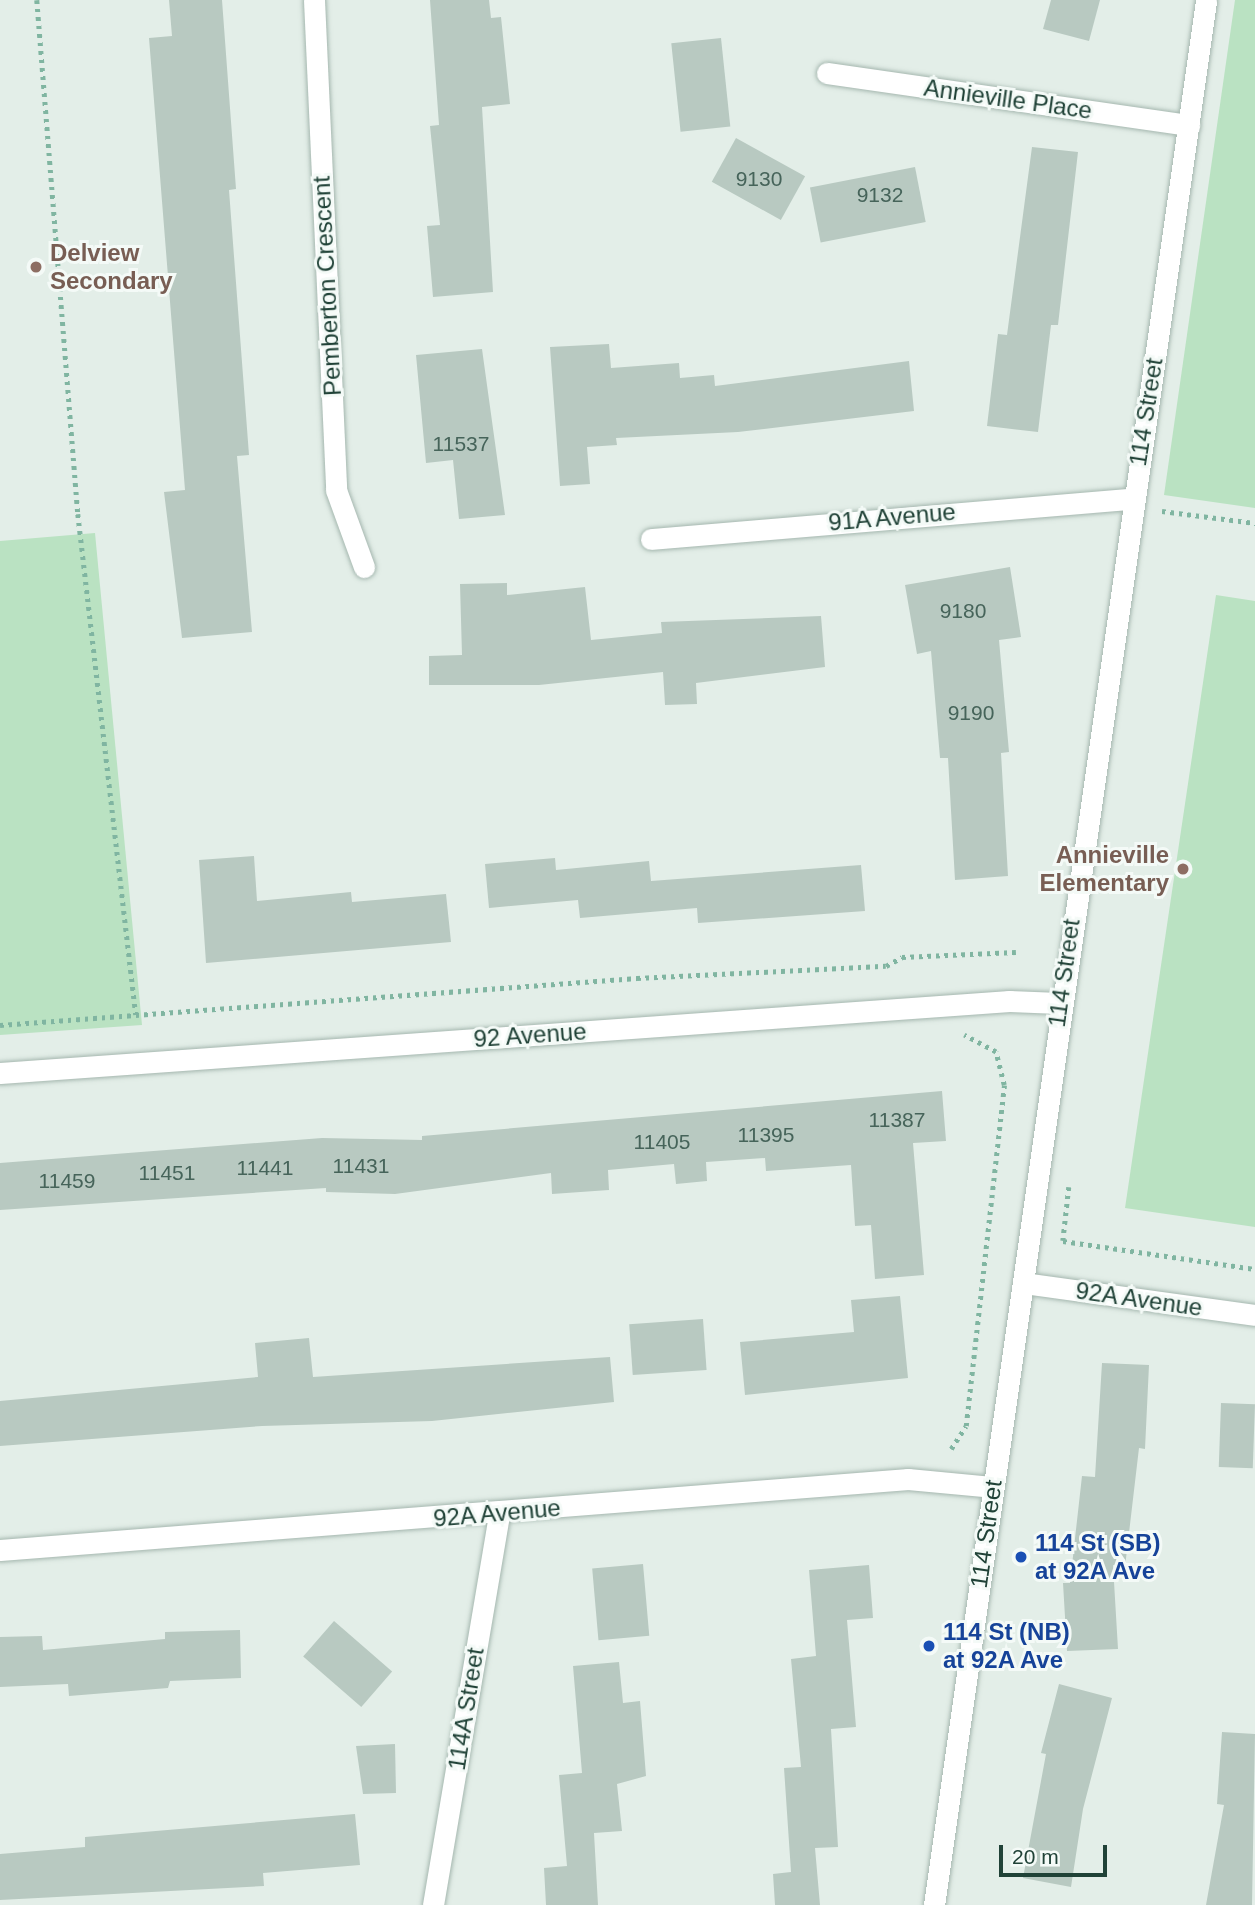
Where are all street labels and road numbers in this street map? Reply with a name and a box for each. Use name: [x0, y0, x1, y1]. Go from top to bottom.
street label: Annieville Place: [922, 73, 1094, 125]
street label: Pemberton Crescent: [307, 175, 347, 397]
street label: 114 Street: [1123, 356, 1169, 468]
street label: 91A Avenue: [826, 497, 958, 537]
street label: 114 Street: [1042, 917, 1086, 1029]
street label: 92 Avenue: [472, 1017, 588, 1053]
street label: 92A Avenue: [1072, 1276, 1206, 1322]
street label: 114 Street: [964, 1478, 1008, 1590]
street label: 92A Avenue: [431, 1493, 563, 1533]
street label: 114A Street: [442, 1645, 490, 1773]

